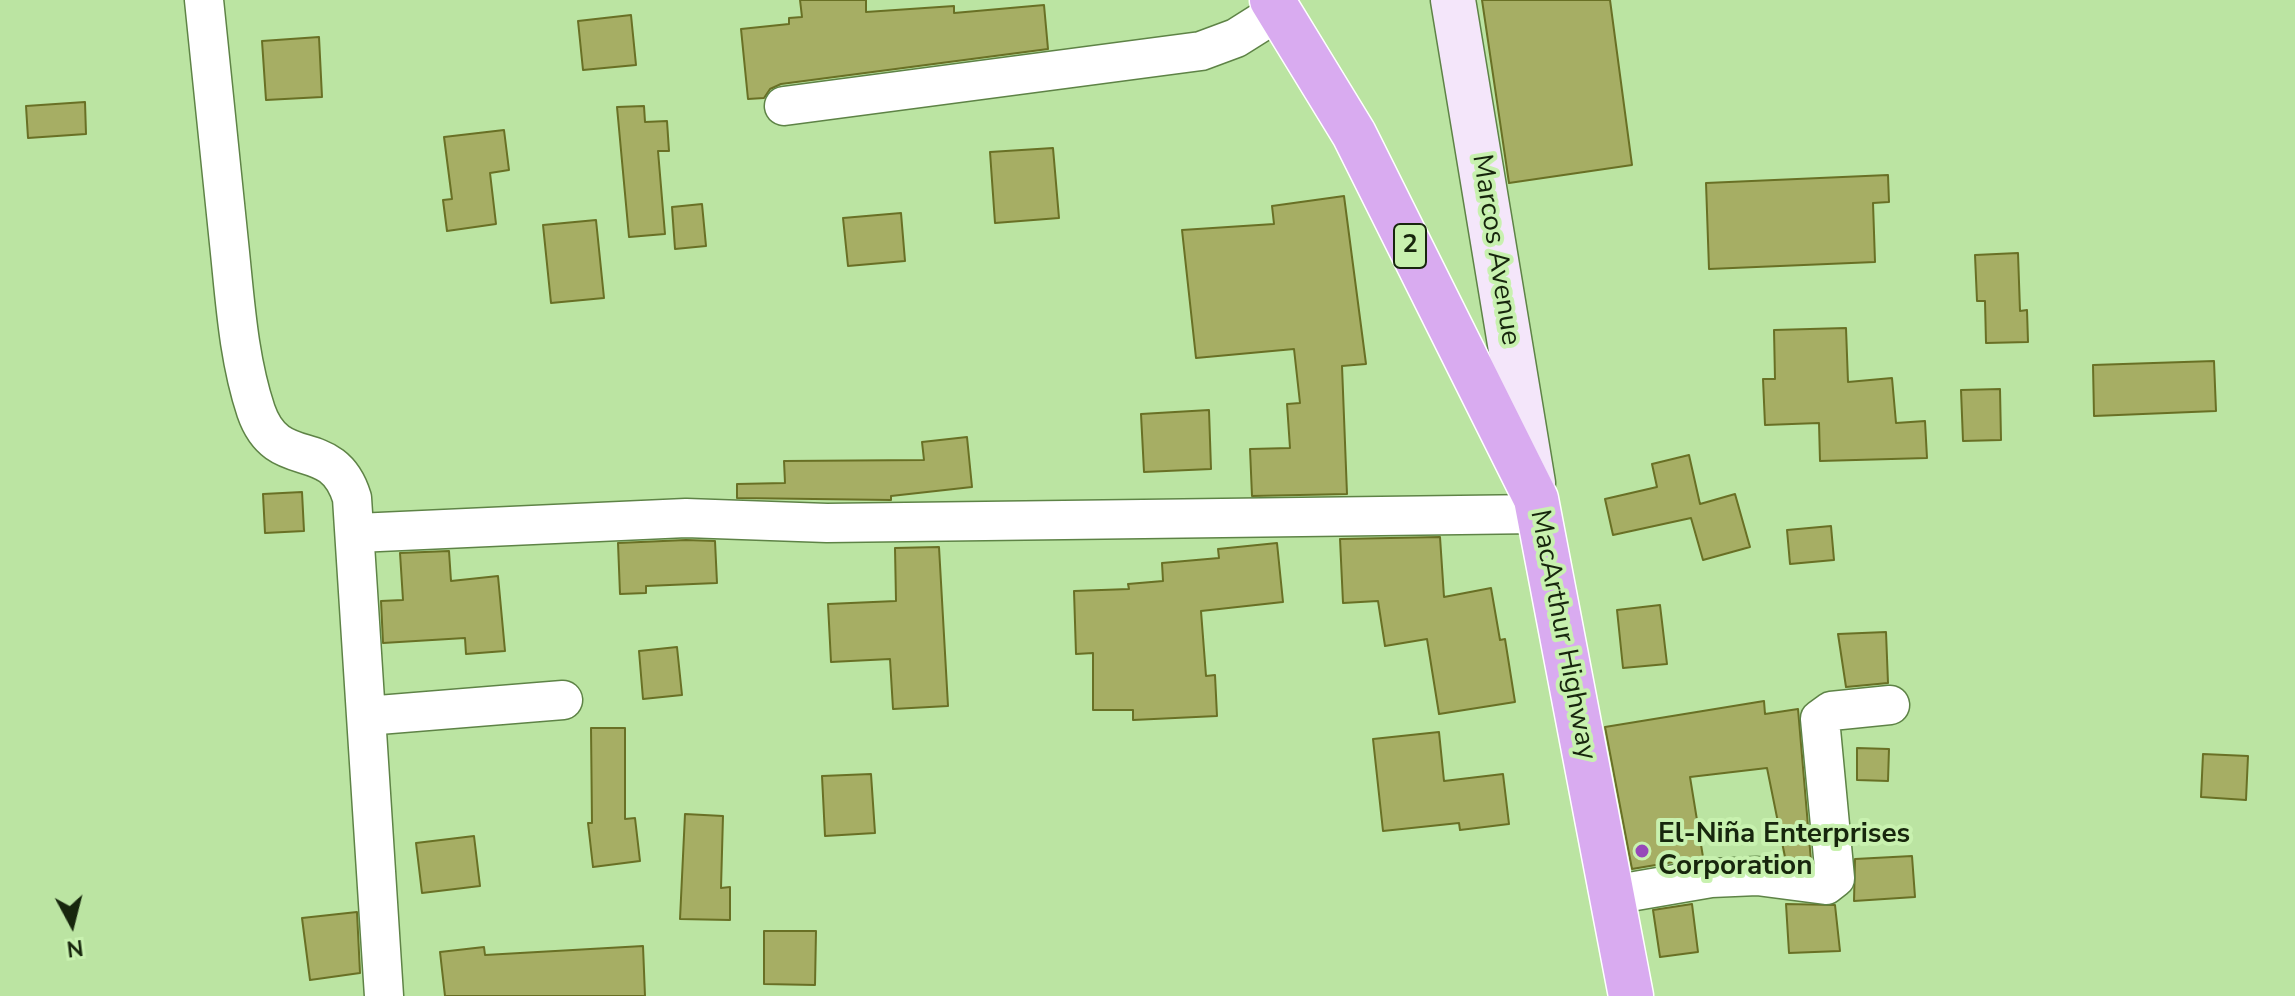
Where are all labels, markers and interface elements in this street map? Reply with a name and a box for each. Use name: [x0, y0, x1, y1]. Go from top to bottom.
street label: Marcos Avenue: [1463, 152, 1527, 348]
road number: 2: [1394, 224, 1426, 268]
street label: MacArthur Highway: [1521, 507, 1603, 763]
place label: El-Niña Enterprises Corporation: [1658, 818, 1910, 884]
marker: El-Niña Enterprises Corporation: [1633, 842, 1651, 860]
north arrow: [32, 884, 112, 964]
text: N: [65, 932, 85, 964]

